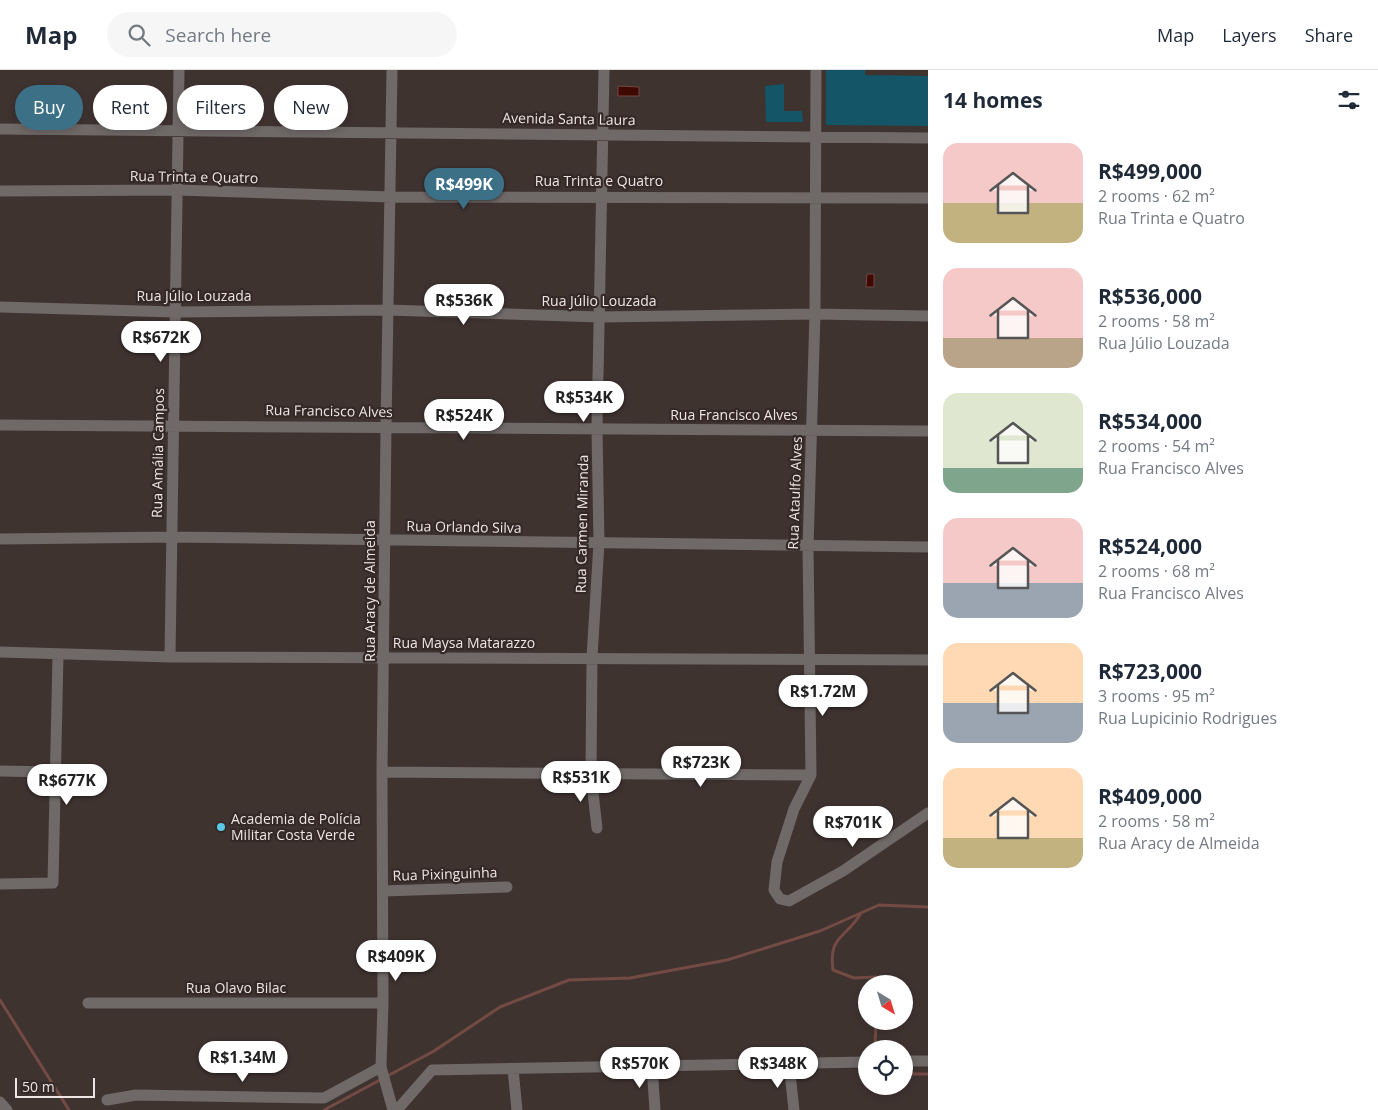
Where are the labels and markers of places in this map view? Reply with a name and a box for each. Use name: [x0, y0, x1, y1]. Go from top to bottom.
pin: R$499K: [423, 168, 505, 210]
pin: R$536K: [423, 284, 505, 326]
pin: R$672K: [120, 320, 202, 363]
pin: R$534K: [543, 380, 625, 423]
pin: R$524K: [423, 398, 505, 441]
pin: R$1.72M: [777, 674, 869, 717]
pin: R$723K: [660, 746, 742, 788]
pin: R$531K: [540, 760, 622, 803]
pin: R$677K: [26, 764, 108, 806]
pin: R$701K: [812, 806, 894, 848]
place label: Academia de Polícia Militar Costa Verde: [231, 809, 361, 844]
marker: Academia de Polícia Militar Costa Verde: [215, 821, 227, 833]
pin: R$409K: [355, 940, 437, 982]
pin: R$1.34M: [197, 1040, 289, 1083]
pin: R$570K: [599, 1046, 681, 1089]
pin: R$348K: [737, 1046, 819, 1089]

